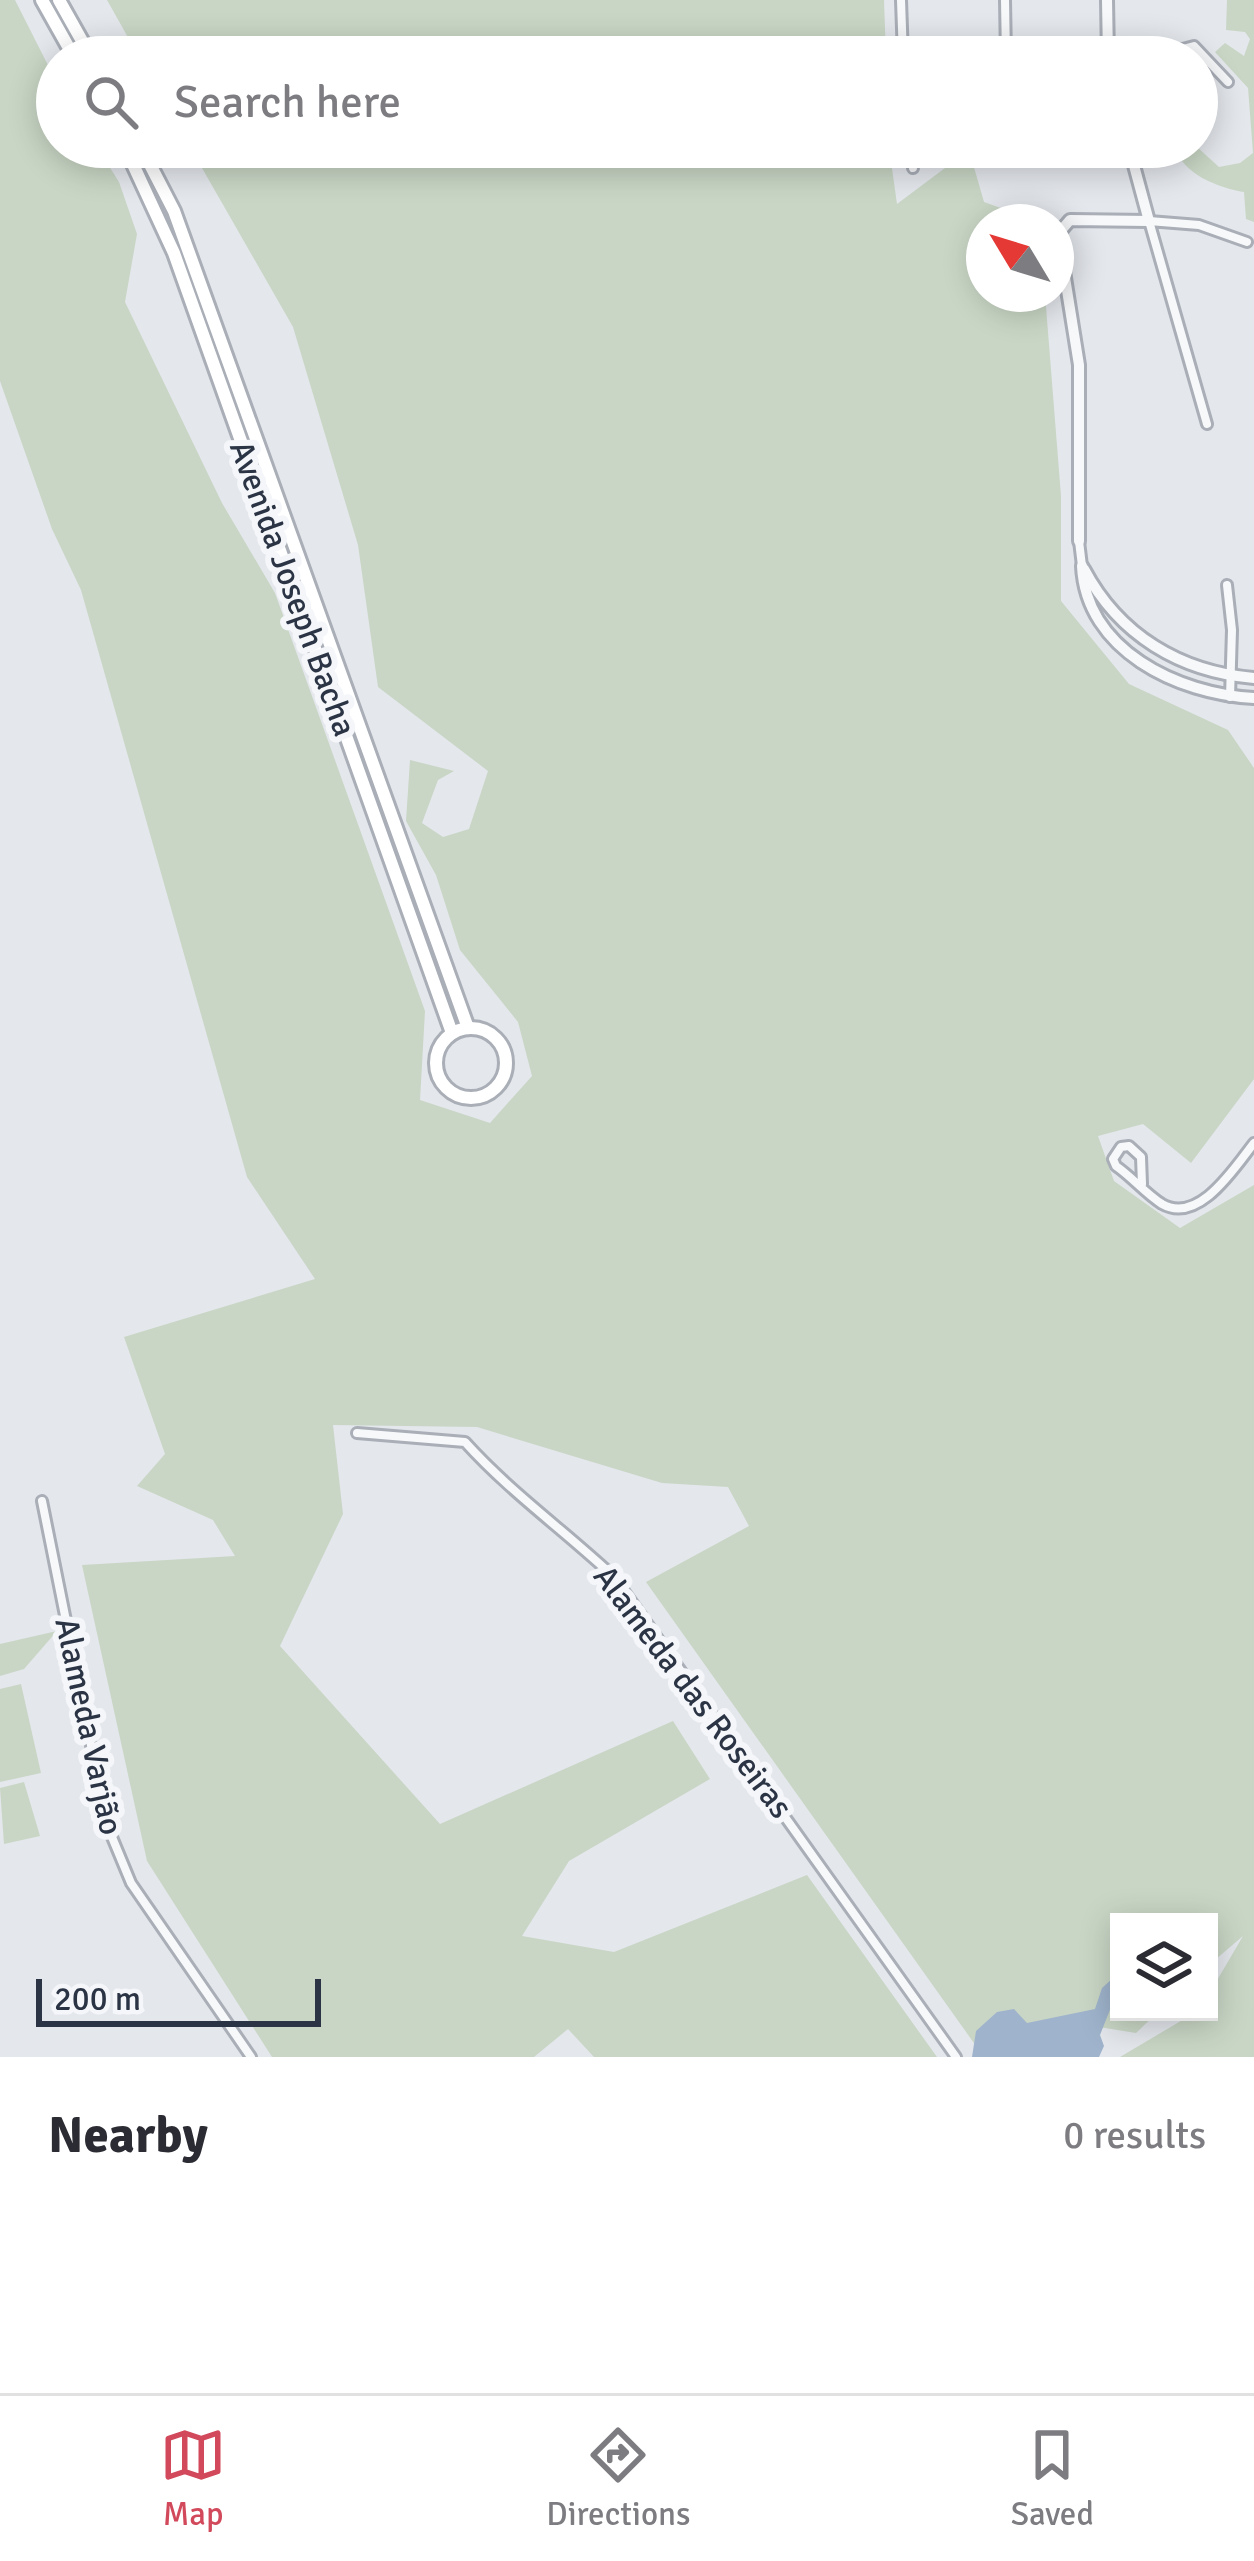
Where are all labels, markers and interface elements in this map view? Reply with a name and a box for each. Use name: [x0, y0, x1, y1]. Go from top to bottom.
search box: [36, 36, 1218, 168]
icon: search: [78, 69, 144, 135]
text: Search here: [174, 75, 401, 130]
north arrow: [966, 204, 1074, 312]
street label: Avenida Joseph Bacha: [220, 435, 365, 742]
street label: Alameda das Roseiras: [584, 1557, 801, 1826]
street label: Alameda Varjão: [46, 1614, 132, 1838]
map controls: [1110, 1913, 1218, 2021]
button: layers: [1110, 1913, 1218, 2021]
scale bar: [36, 1973, 321, 2026]
text: 200 m: [54, 1979, 141, 2020]
text: Nearby: [48, 2104, 208, 2167]
text: 0 results: [1063, 2111, 1206, 2159]
tab: Map: [160, 2422, 226, 2535]
tab: Directions: [546, 2422, 691, 2535]
tab: Saved: [1011, 2422, 1094, 2535]

